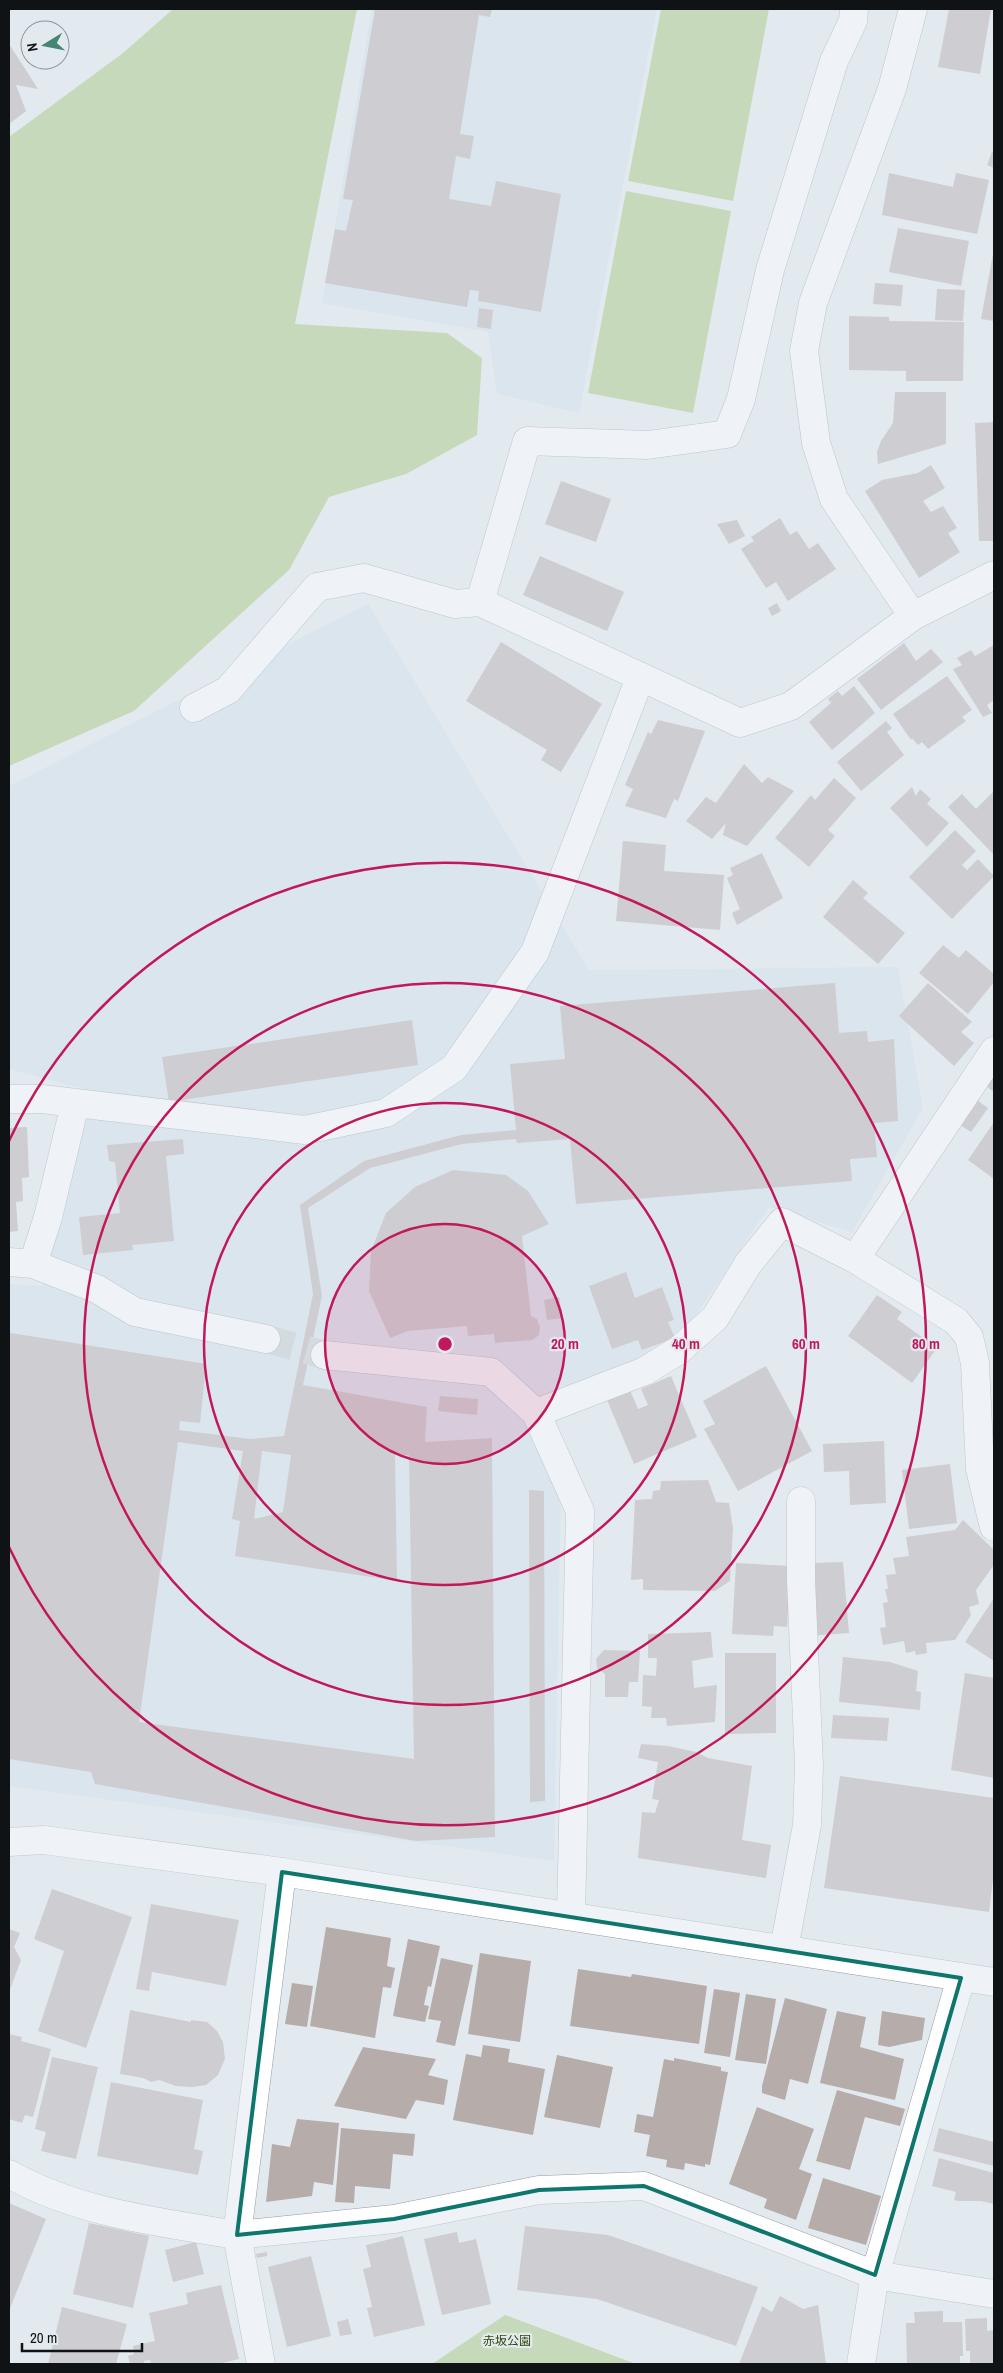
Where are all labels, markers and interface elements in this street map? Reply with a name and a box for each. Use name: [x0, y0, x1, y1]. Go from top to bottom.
north arrow: [20, 20, 70, 70]
text: N: [23, 42, 42, 53]
text: 20 m: [551, 1333, 579, 1354]
text: 40 m: [672, 1333, 700, 1354]
text: 60 m: [792, 1333, 820, 1354]
text: 80 m: [912, 1333, 940, 1354]
centre of rings: [436, 1335, 454, 1353]
scale bar: [22, 2320, 142, 2352]
text: 20 m: [30, 2327, 57, 2348]
park label: 赤坂公園: [483, 2333, 531, 2349]

